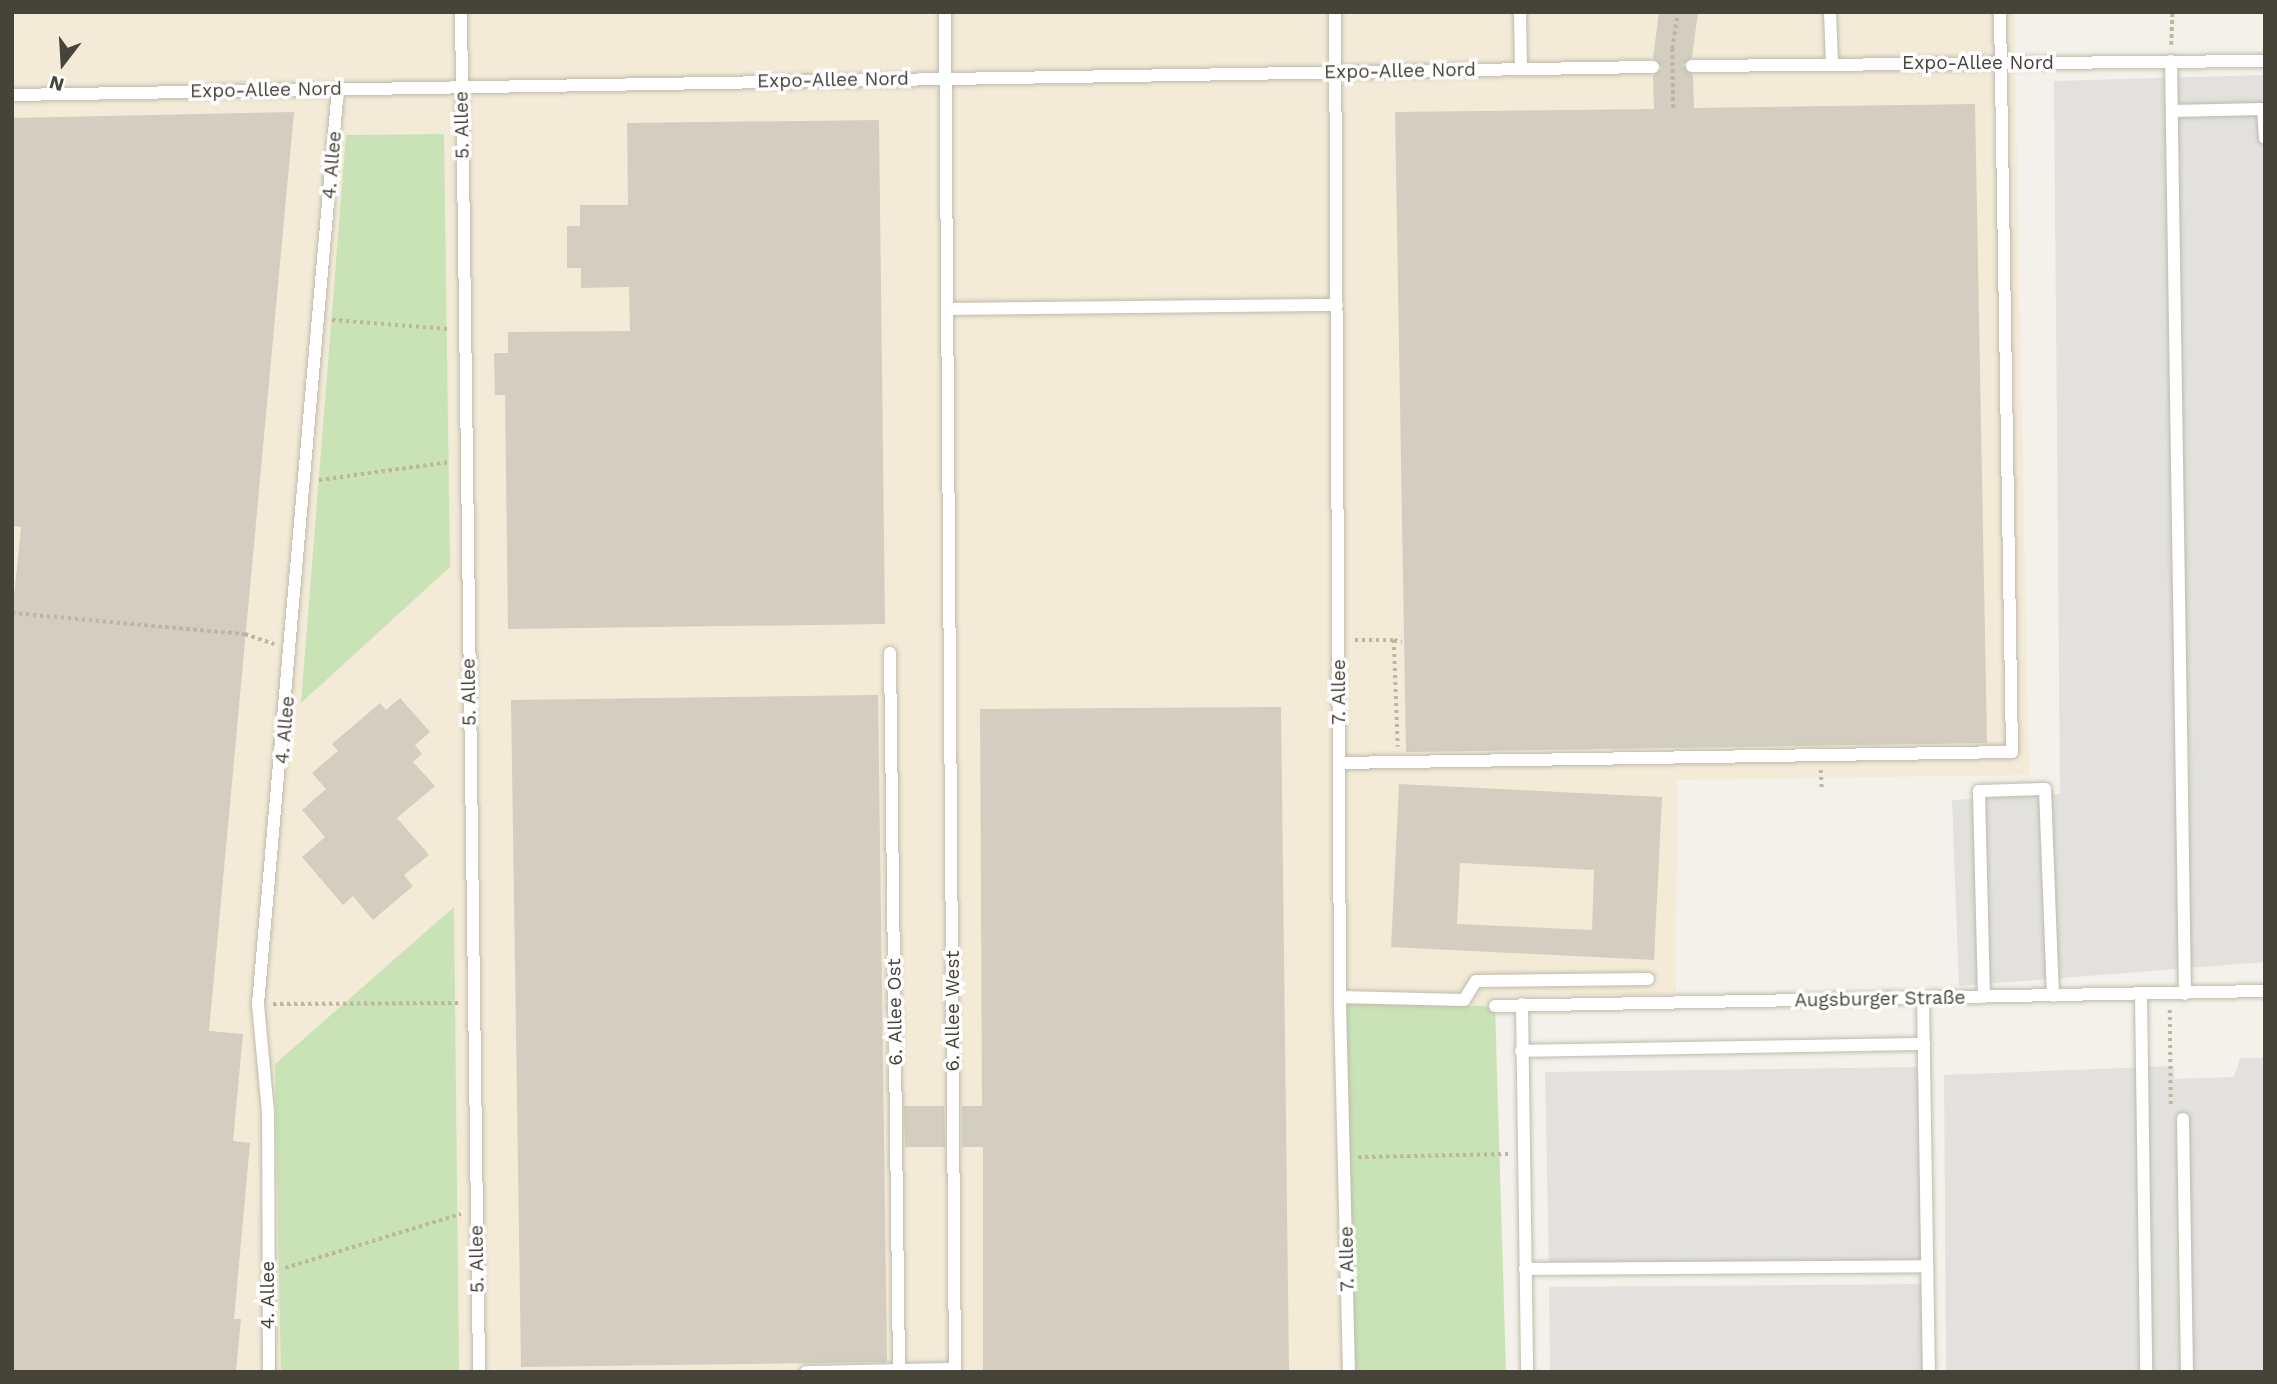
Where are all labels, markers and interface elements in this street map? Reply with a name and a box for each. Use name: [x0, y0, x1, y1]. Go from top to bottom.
north arrow: [28, 28, 98, 98]
street label: Expo-Allee Nord: [1902, 52, 2054, 74]
street label: Expo-Allee Nord: [1324, 58, 1476, 84]
street label: Expo-Allee Nord: [757, 67, 909, 93]
text: N: [47, 71, 67, 97]
street label: Expo-Allee Nord: [190, 77, 342, 103]
street label: 5. Allee: [450, 90, 474, 160]
street label: 4. Allee: [318, 130, 346, 200]
street label: 5. Allee: [457, 657, 481, 727]
street label: 7. Allee: [1328, 659, 1350, 725]
street label: 4. Allee: [271, 695, 299, 765]
street label: 6. Allee West: [942, 950, 964, 1072]
street label: 6. Allee Ost: [883, 958, 907, 1066]
street label: Augsburger Straße: [1794, 986, 1966, 1012]
street label: 5. Allee: [465, 1224, 489, 1294]
street label: 7. Allee: [1335, 1226, 1359, 1292]
street label: 4. Allee: [257, 1260, 279, 1330]

